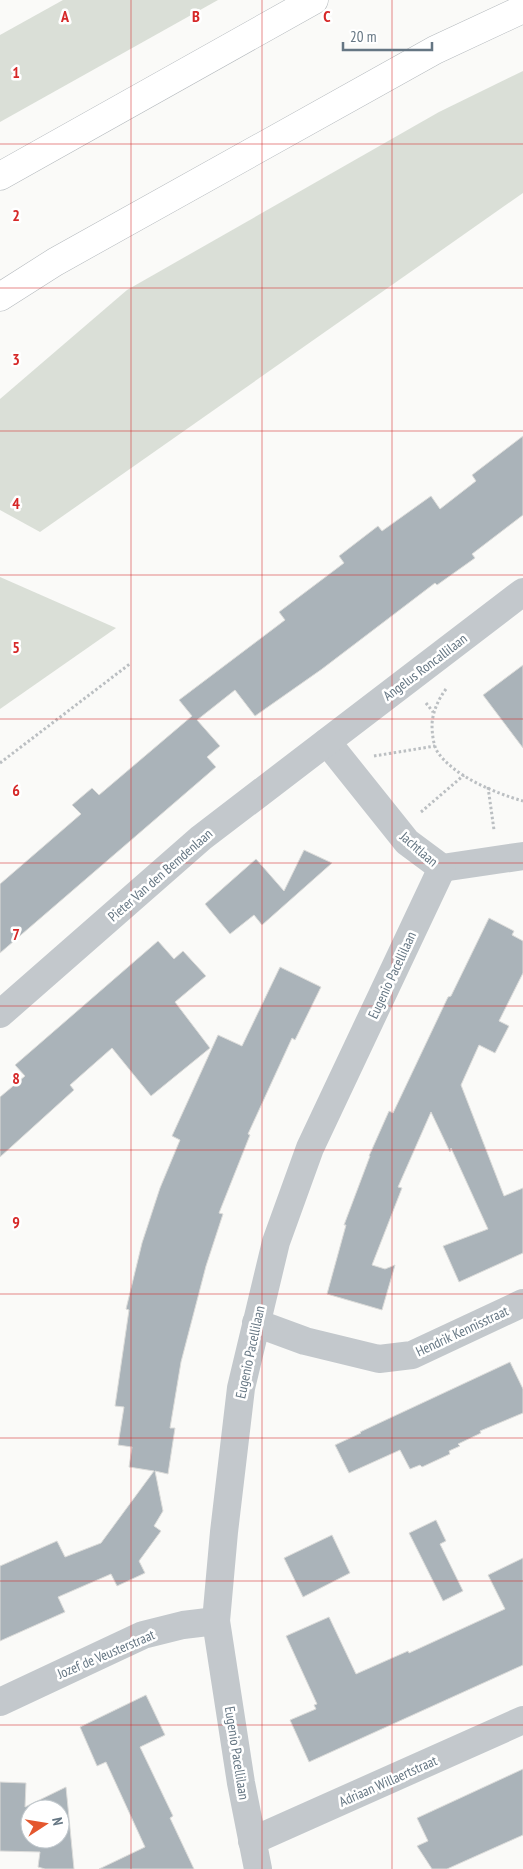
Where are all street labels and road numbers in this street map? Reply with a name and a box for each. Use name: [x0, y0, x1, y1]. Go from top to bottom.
street label: Angelus Roncallilaan: [379, 629, 471, 705]
street label: Pieter Van den Bemdenlaan: [104, 825, 216, 925]
street label: Jachtlaan: [396, 827, 442, 870]
street label: Eugenio Pacellilaan: [364, 928, 420, 1022]
street label: Hendrik Kennisstraat: [413, 1302, 511, 1360]
street label: Eugenio Pacellilaan: [231, 1304, 269, 1400]
street label: Jozef de Veusterstraat: [54, 1625, 158, 1683]
street label: Eugenio Pacellilaan: [221, 1705, 253, 1801]
street label: Adriaan Willaertstraat: [336, 1751, 440, 1811]

